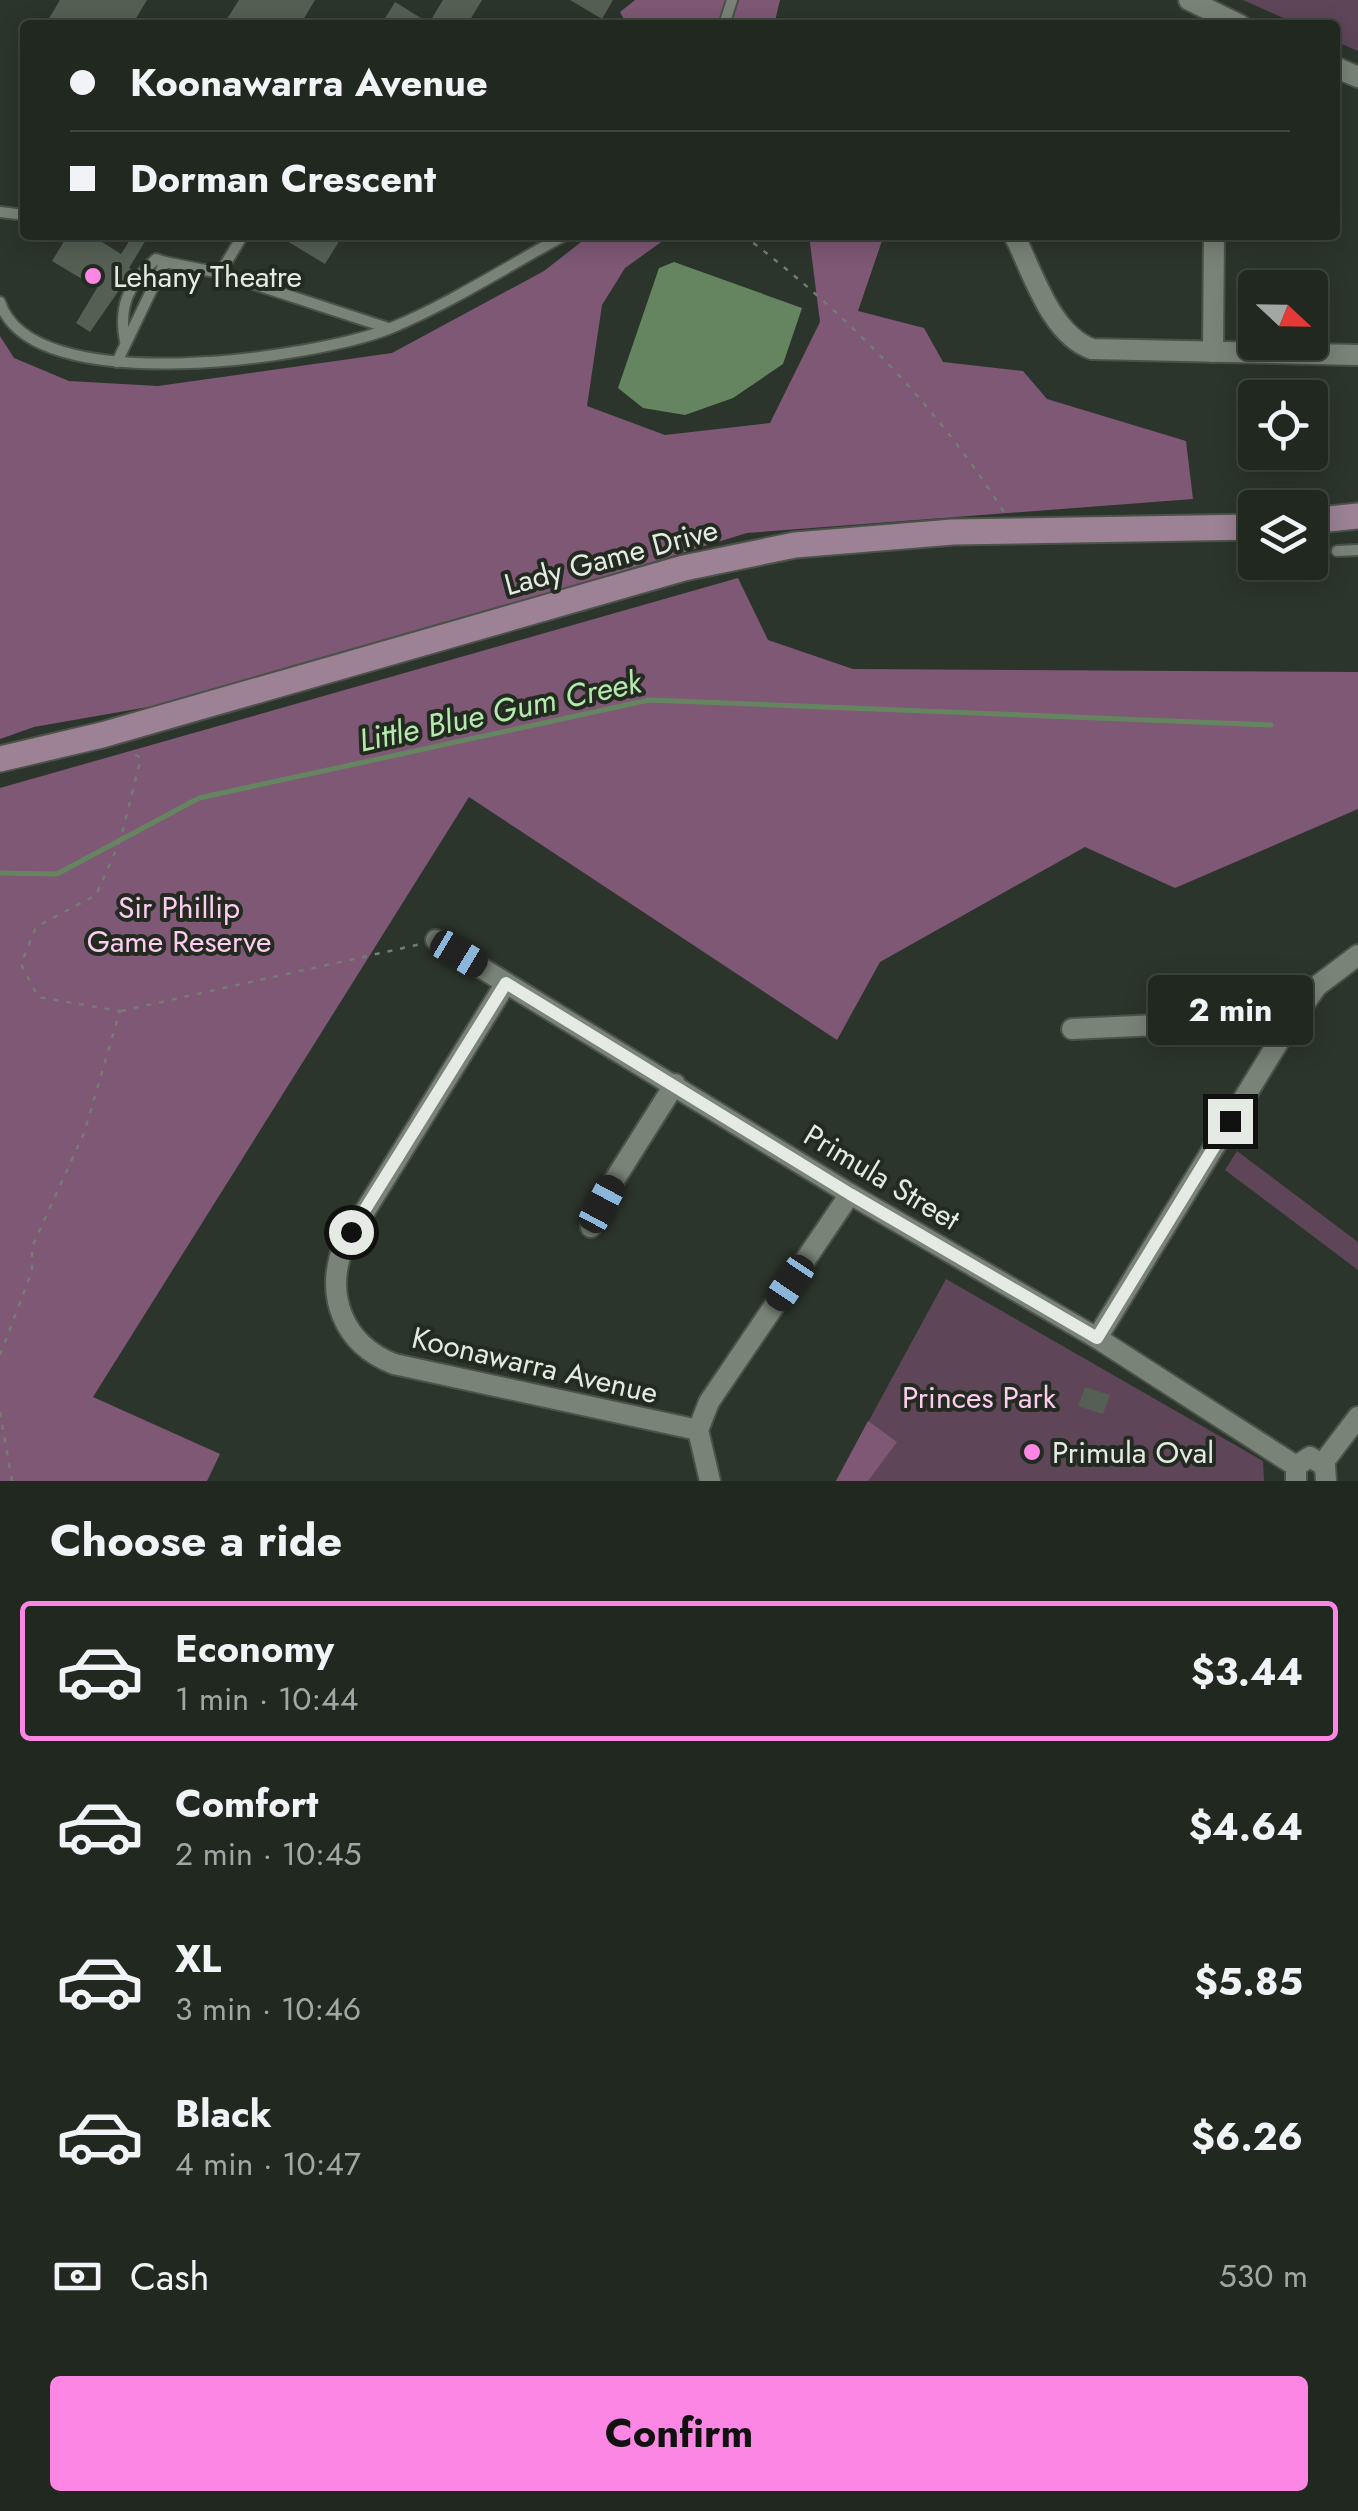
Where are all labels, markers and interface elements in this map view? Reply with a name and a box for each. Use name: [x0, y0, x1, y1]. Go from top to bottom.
text: Koonawarra Avenue: [130, 55, 488, 110]
text: Dorman Crescent: [130, 151, 436, 206]
place label: Lehany Theatre: [113, 255, 302, 298]
marker: Lehany Theatre: [82, 265, 104, 287]
north arrow: [1238, 270, 1328, 360]
map controls: [1238, 270, 1328, 580]
button: locate: [1238, 380, 1328, 470]
button: layers: [1238, 490, 1328, 580]
street label: Lady Game Drive: [499, 508, 723, 606]
water label: Little Blue Gum Creek: [355, 658, 647, 763]
park label: Sir Phillip Game Reserve: [87, 886, 271, 963]
car: [426, 926, 492, 982]
callout: 2 min: [1148, 976, 1312, 1046]
text: 2 min: [1188, 987, 1273, 1033]
route end: [1208, 1099, 1253, 1144]
street label: Primula Street: [796, 1114, 969, 1241]
car: [575, 1170, 629, 1238]
route start: [329, 1210, 374, 1255]
car: [761, 1250, 819, 1316]
street label: Koonawarra Avenue: [408, 1316, 662, 1414]
park label: Princes Park: [902, 1376, 1057, 1419]
place label: Primula Oval: [1052, 1431, 1214, 1474]
marker: Primula Oval: [1021, 1441, 1043, 1463]
text: Choose a ride: [50, 1508, 342, 1573]
text: Economy: [175, 1621, 334, 1676]
icon: car: [55, 1626, 145, 1716]
text: $3.44: [1191, 1644, 1303, 1699]
text: 1 min · 10:44: [175, 1676, 358, 1722]
text: Comfort: [175, 1776, 318, 1831]
icon: car: [55, 1781, 145, 1871]
text: $4.64: [1189, 1799, 1303, 1854]
text: 2 min · 10:45: [175, 1831, 362, 1877]
text: XL: [175, 1931, 221, 1986]
icon: car: [55, 1936, 145, 2026]
text: $5.85: [1194, 1954, 1303, 2009]
text: 3 min · 10:46: [175, 1986, 361, 2032]
text: Black: [175, 2086, 272, 2141]
icon: car: [55, 2091, 145, 2181]
text: $6.26: [1191, 2109, 1303, 2164]
text: 4 min · 10:47: [175, 2141, 361, 2187]
icon: cash: [50, 2249, 105, 2304]
text: Cash: [130, 2249, 210, 2304]
text: 530 m: [1219, 2253, 1308, 2299]
button: Confirm: [50, 2376, 1308, 2491]

